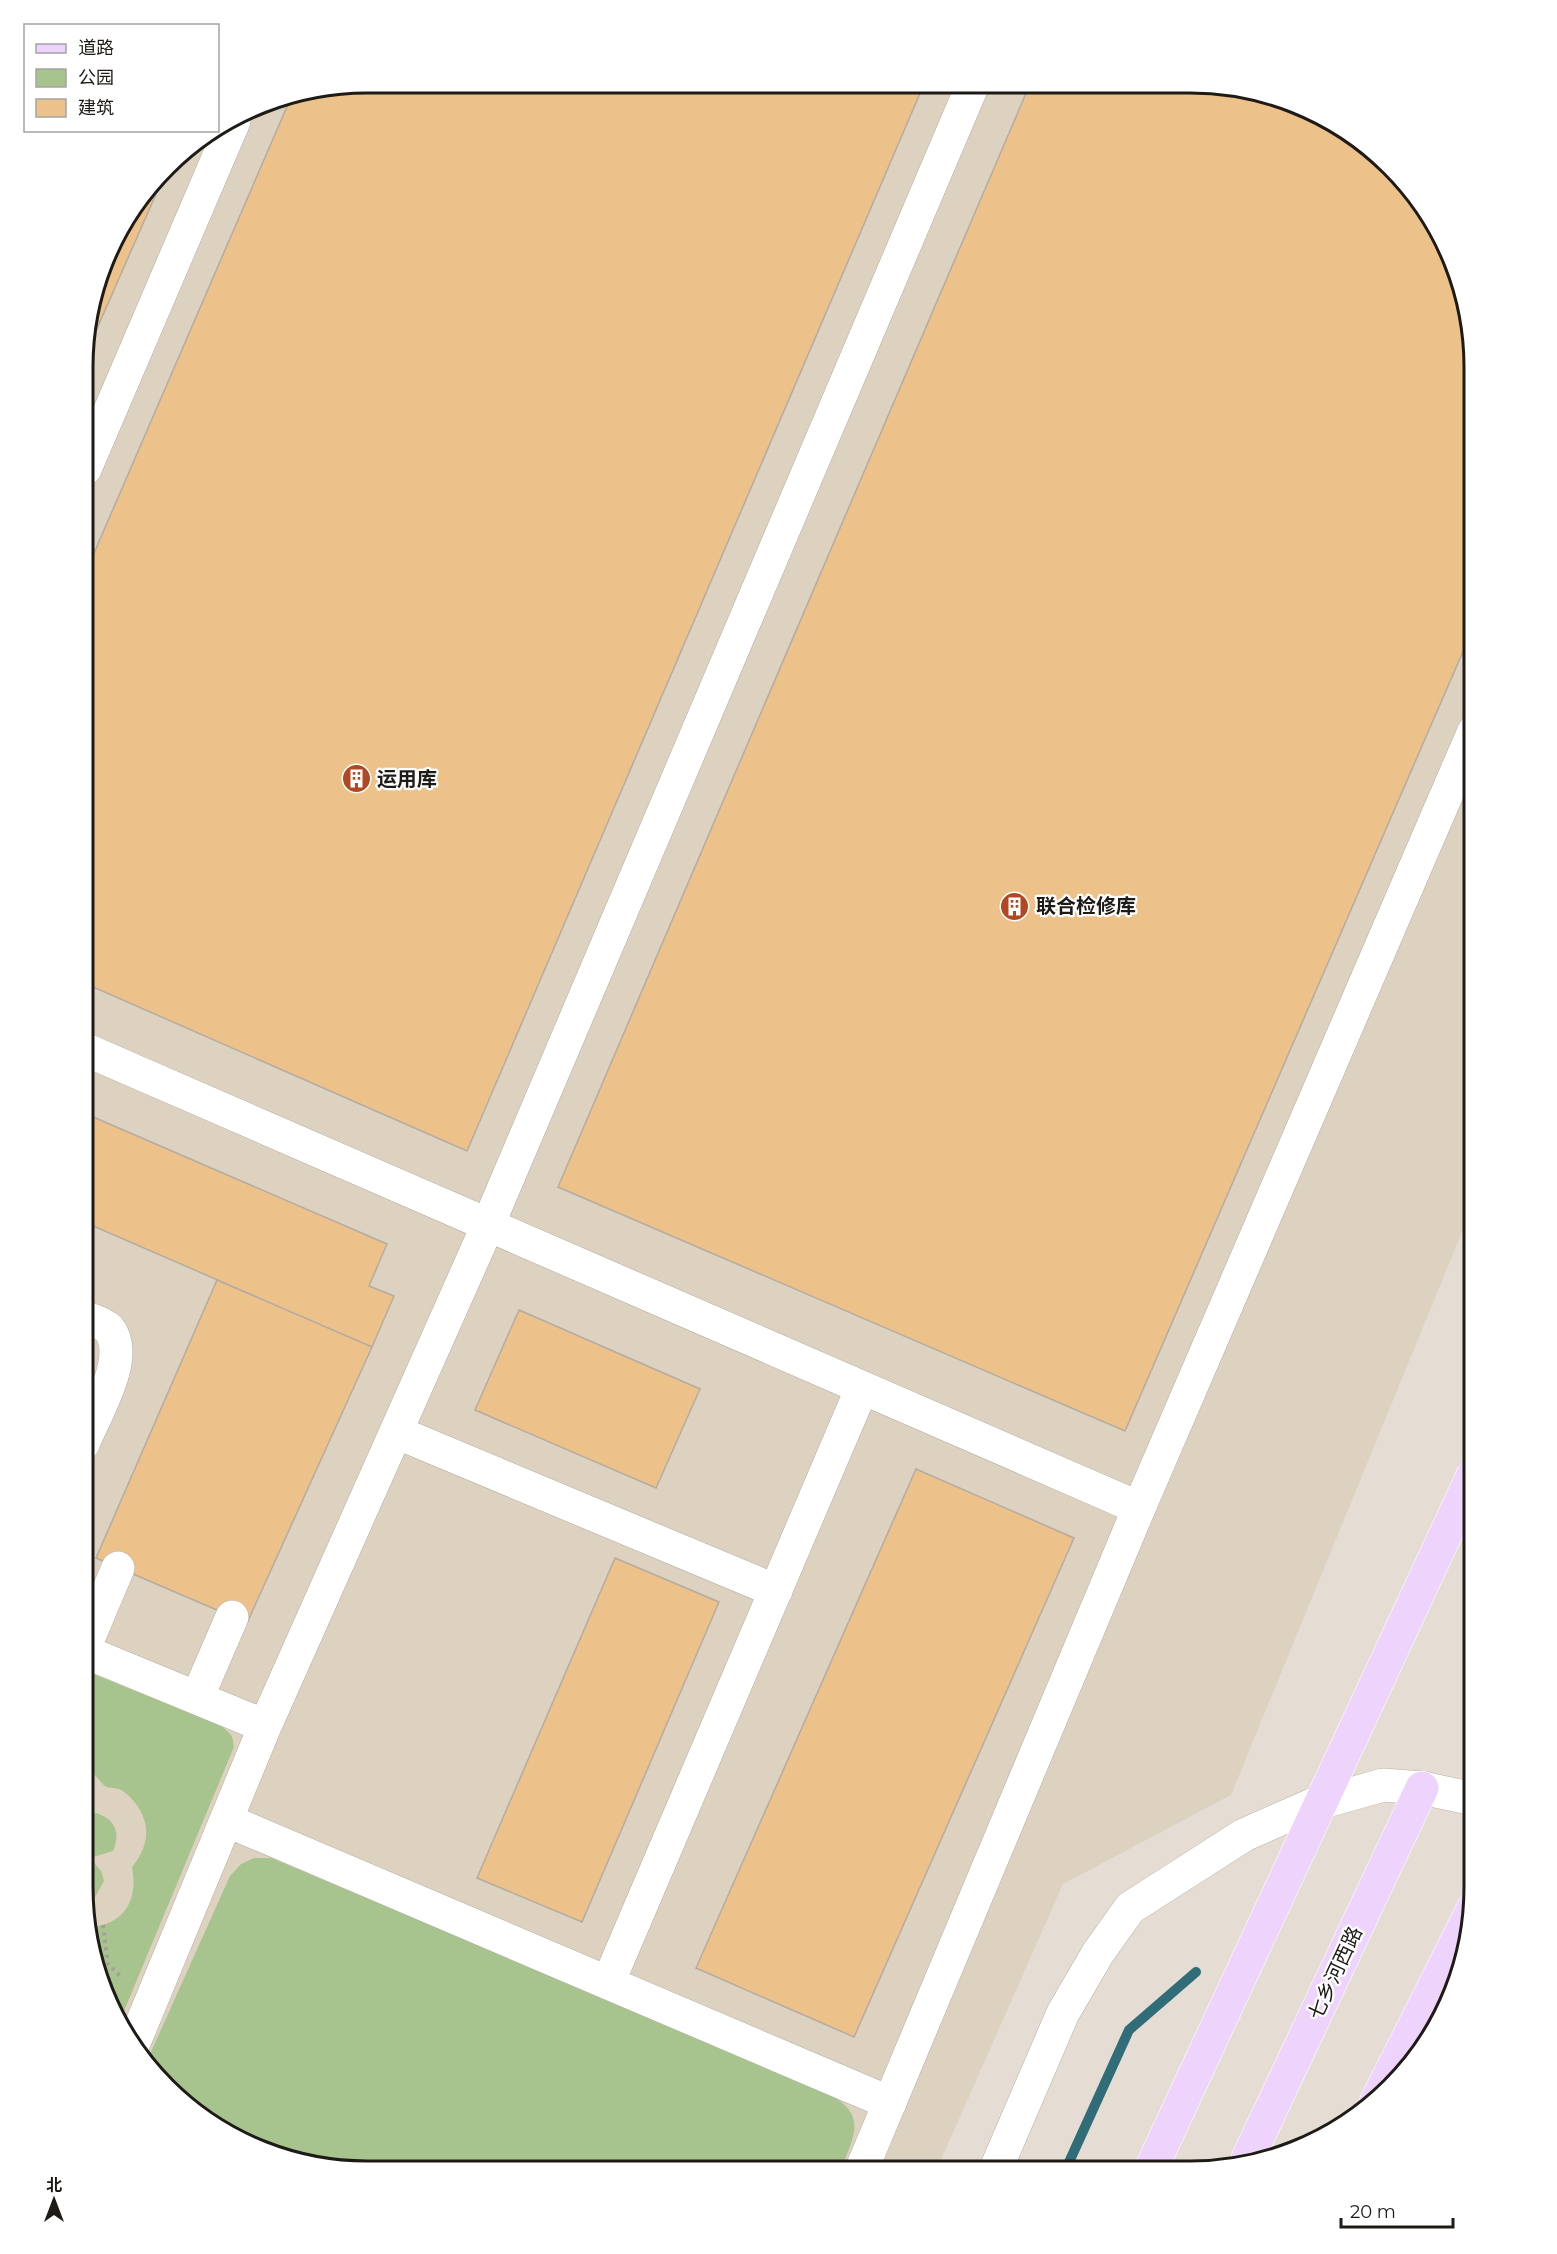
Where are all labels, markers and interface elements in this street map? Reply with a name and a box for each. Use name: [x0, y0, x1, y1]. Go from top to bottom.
legend: [24, 24, 219, 132]
text: 道路: [78, 37, 114, 59]
text: 公园: [78, 67, 114, 89]
text: 建筑: [78, 97, 114, 119]
building icon: 运用库: [340, 763, 372, 795]
place label: 运用库: [377, 767, 437, 791]
building icon: 联合检修库: [999, 890, 1031, 922]
place label: 联合检修库: [1036, 894, 1136, 918]
street label: 七乡河西路: [1303, 1923, 1367, 2023]
north arrow: [24, 2170, 84, 2230]
text: 北: [46, 2176, 62, 2195]
scale bar: [1341, 2191, 1454, 2229]
text: 20 m: [1350, 2201, 1396, 2223]

